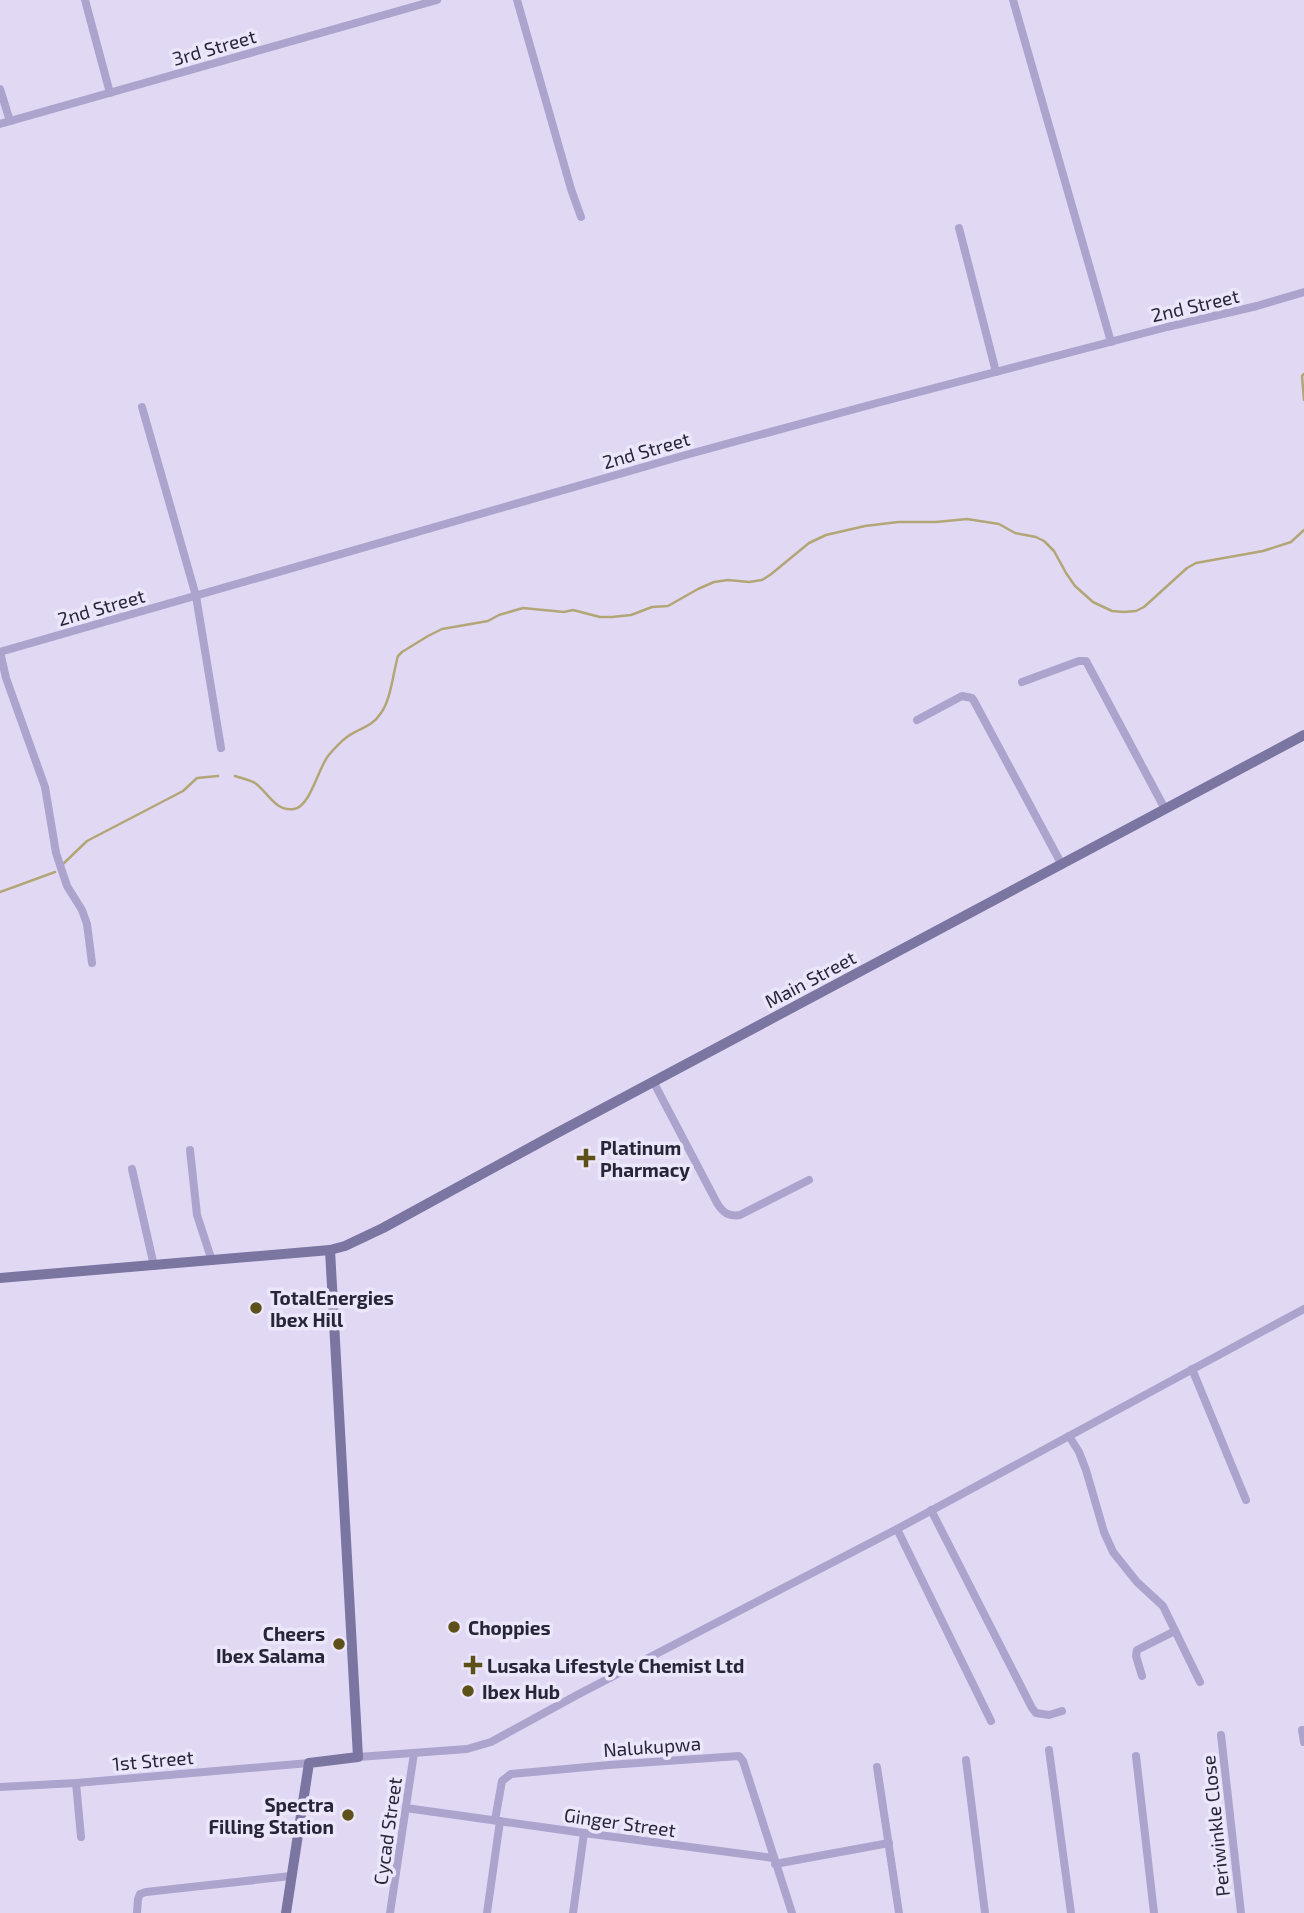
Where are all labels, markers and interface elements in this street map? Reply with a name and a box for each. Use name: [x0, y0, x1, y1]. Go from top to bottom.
street label: 3rd Street: [170, 24, 258, 70]
street label: 2nd Street: [1149, 284, 1241, 326]
street label: 2nd Street: [600, 427, 692, 473]
street label: 2nd Street: [55, 584, 147, 630]
street label: Main Street: [761, 945, 859, 1013]
place label: Platinum Pharmacy: [600, 1136, 690, 1182]
marker: Platinum Pharmacy: [578, 1150, 594, 1166]
place label: TotalEnergies Ibex Hill: [270, 1286, 394, 1331]
marker: TotalEnergies Ibex Hill: [248, 1300, 264, 1316]
place label: Choppies: [468, 1616, 551, 1639]
marker: Choppies: [446, 1619, 462, 1635]
place label: Cheers Ibex Salama: [216, 1622, 325, 1667]
marker: Cheers Ibex Salama: [331, 1636, 347, 1652]
place label: Lusaka Lifestyle Chemist Ltd: [487, 1654, 744, 1678]
marker: Lusaka Lifestyle Chemist Ltd: [465, 1657, 481, 1673]
place label: Ibex Hub: [482, 1680, 560, 1703]
marker: Ibex Hub: [460, 1683, 476, 1699]
street label: Nalukupwa: [602, 1731, 702, 1761]
street label: 1st Street: [111, 1745, 195, 1775]
street label: Periwinkle Close: [1196, 1754, 1234, 1898]
street label: Cycad Street: [368, 1776, 406, 1886]
place label: Spectra Filling Station: [209, 1793, 334, 1838]
street label: Ginger Street: [563, 1803, 677, 1841]
marker: Spectra Filling Station: [340, 1807, 356, 1823]

